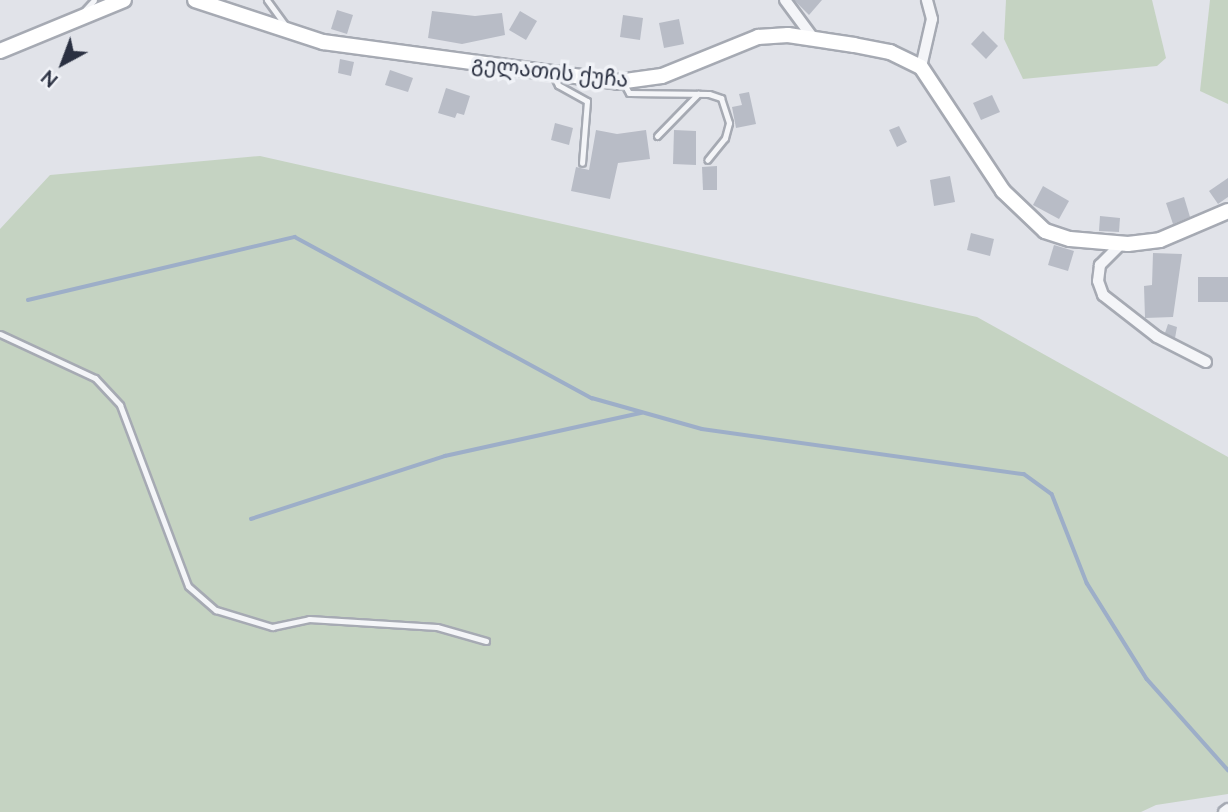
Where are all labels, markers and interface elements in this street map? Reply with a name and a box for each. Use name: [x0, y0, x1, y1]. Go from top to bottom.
north arrow: [28, 28, 98, 98]
street label: გელათის ქუჩა: [470, 50, 630, 92]
text: N: [36, 65, 63, 93]

